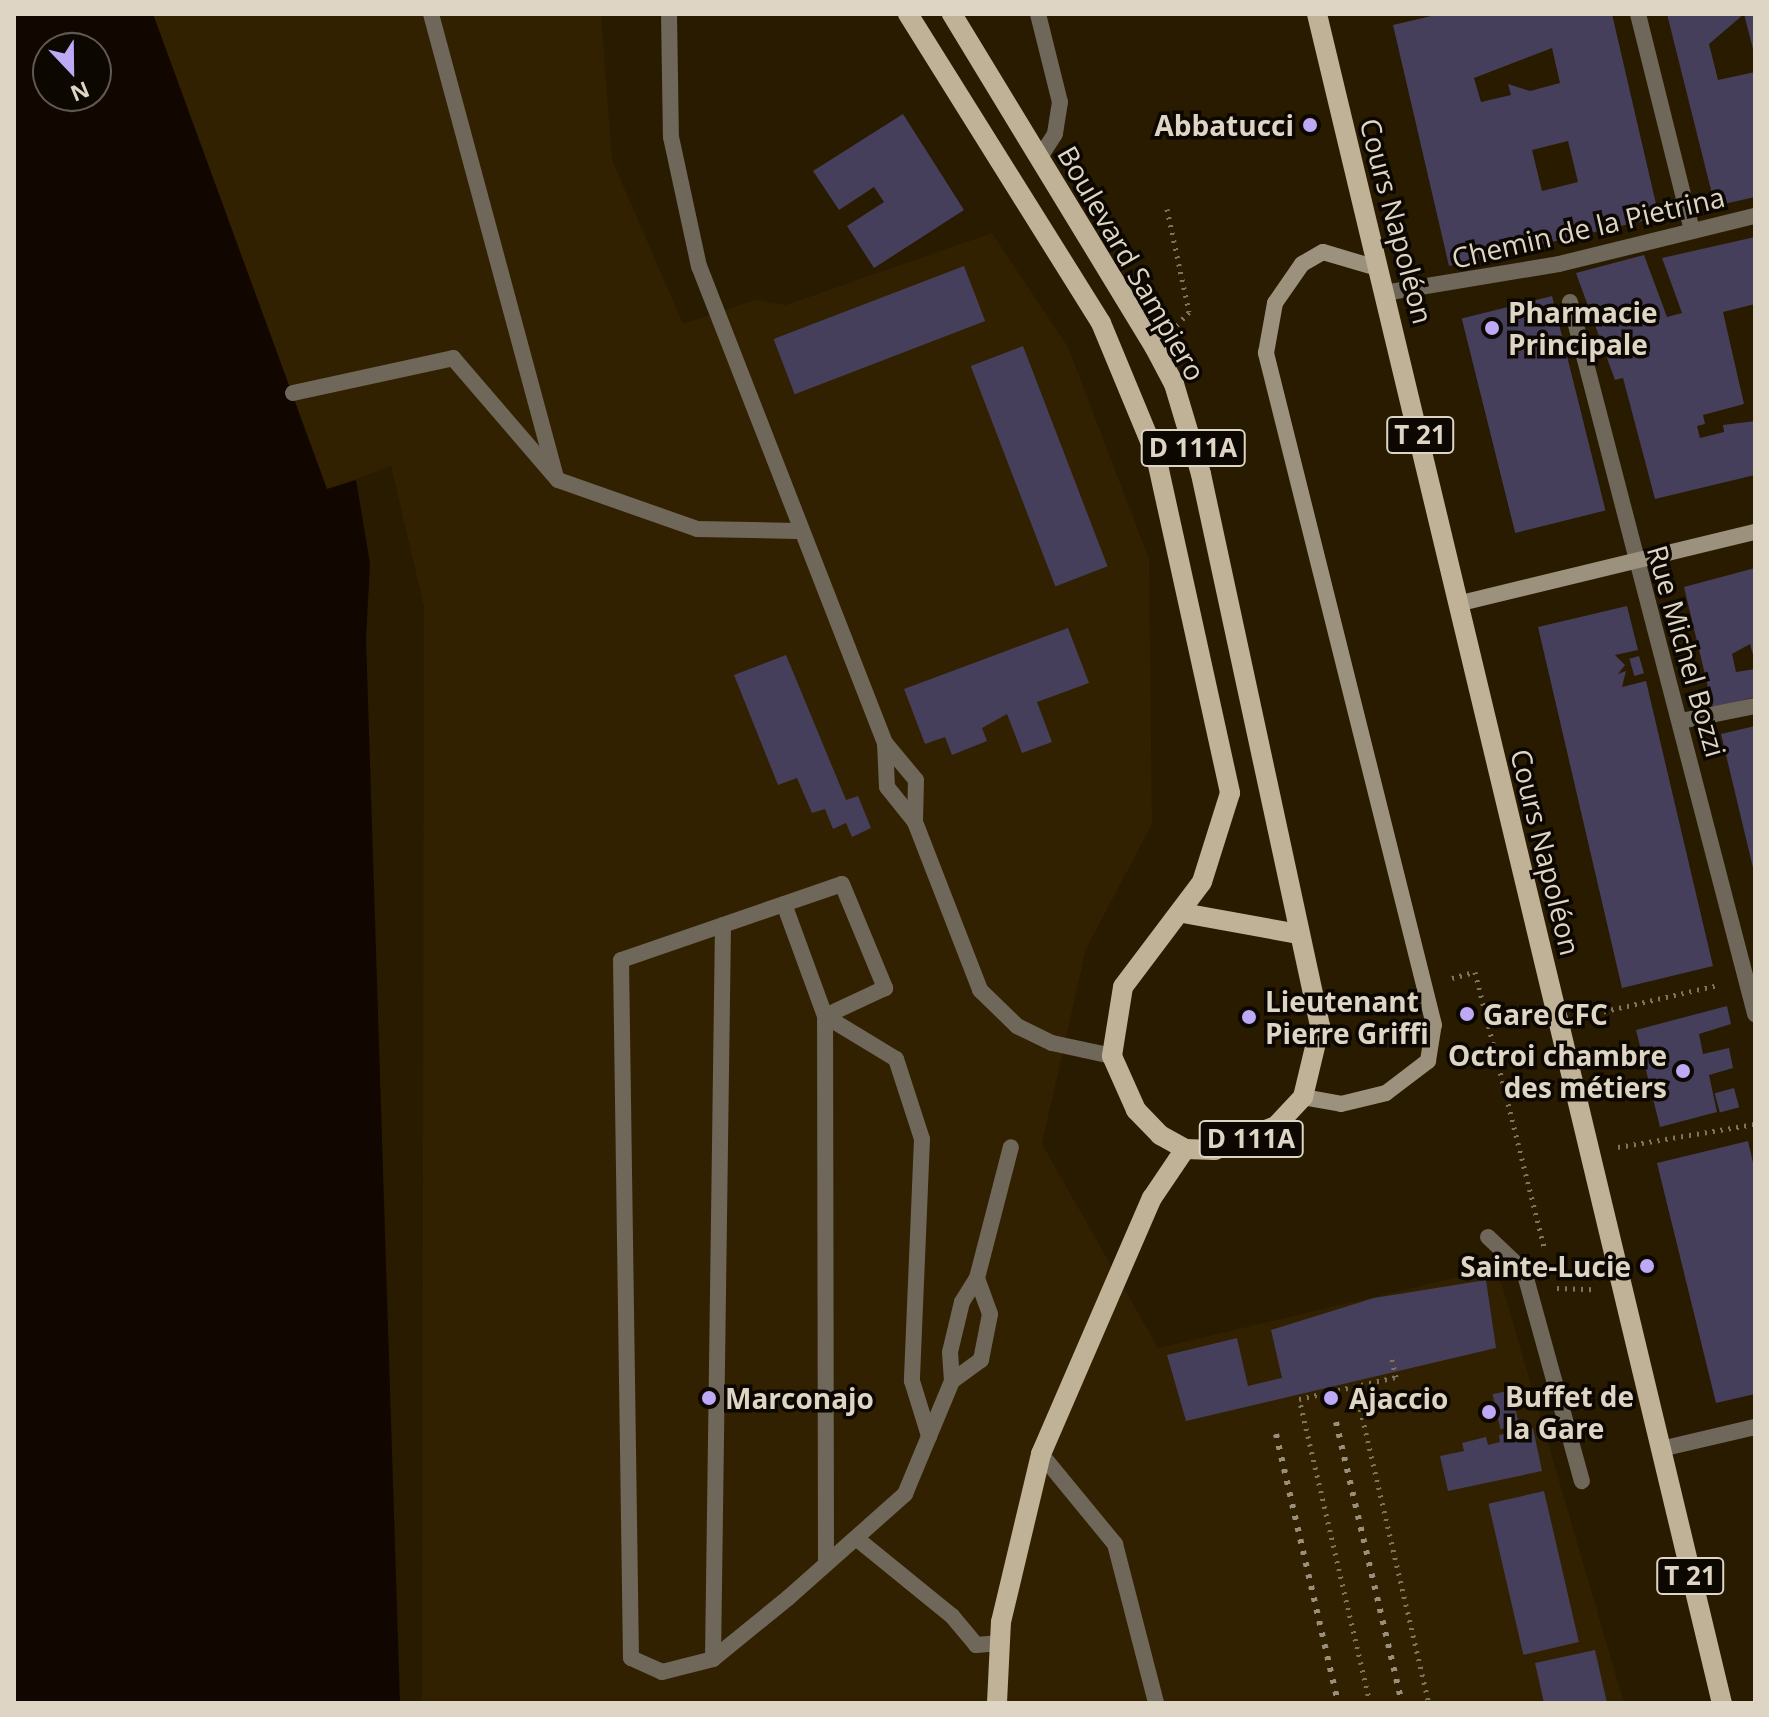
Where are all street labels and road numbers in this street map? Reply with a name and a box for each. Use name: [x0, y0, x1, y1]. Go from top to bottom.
street label: Cours Napoléon: [1353, 115, 1441, 327]
street label: Boulevard Sampiero: [1051, 140, 1213, 386]
street label: Chemin de la Pietrina: [1448, 179, 1728, 275]
road number: T 21: [1386, 413, 1454, 457]
road number: D 111A: [1139, 426, 1247, 470]
street label: Rue Michel Bozzi: [1641, 541, 1733, 761]
street label: Cours Napoléon: [1504, 746, 1588, 958]
road number: D 111A: [1197, 1117, 1305, 1161]
road number: T 21: [1656, 1554, 1724, 1598]

